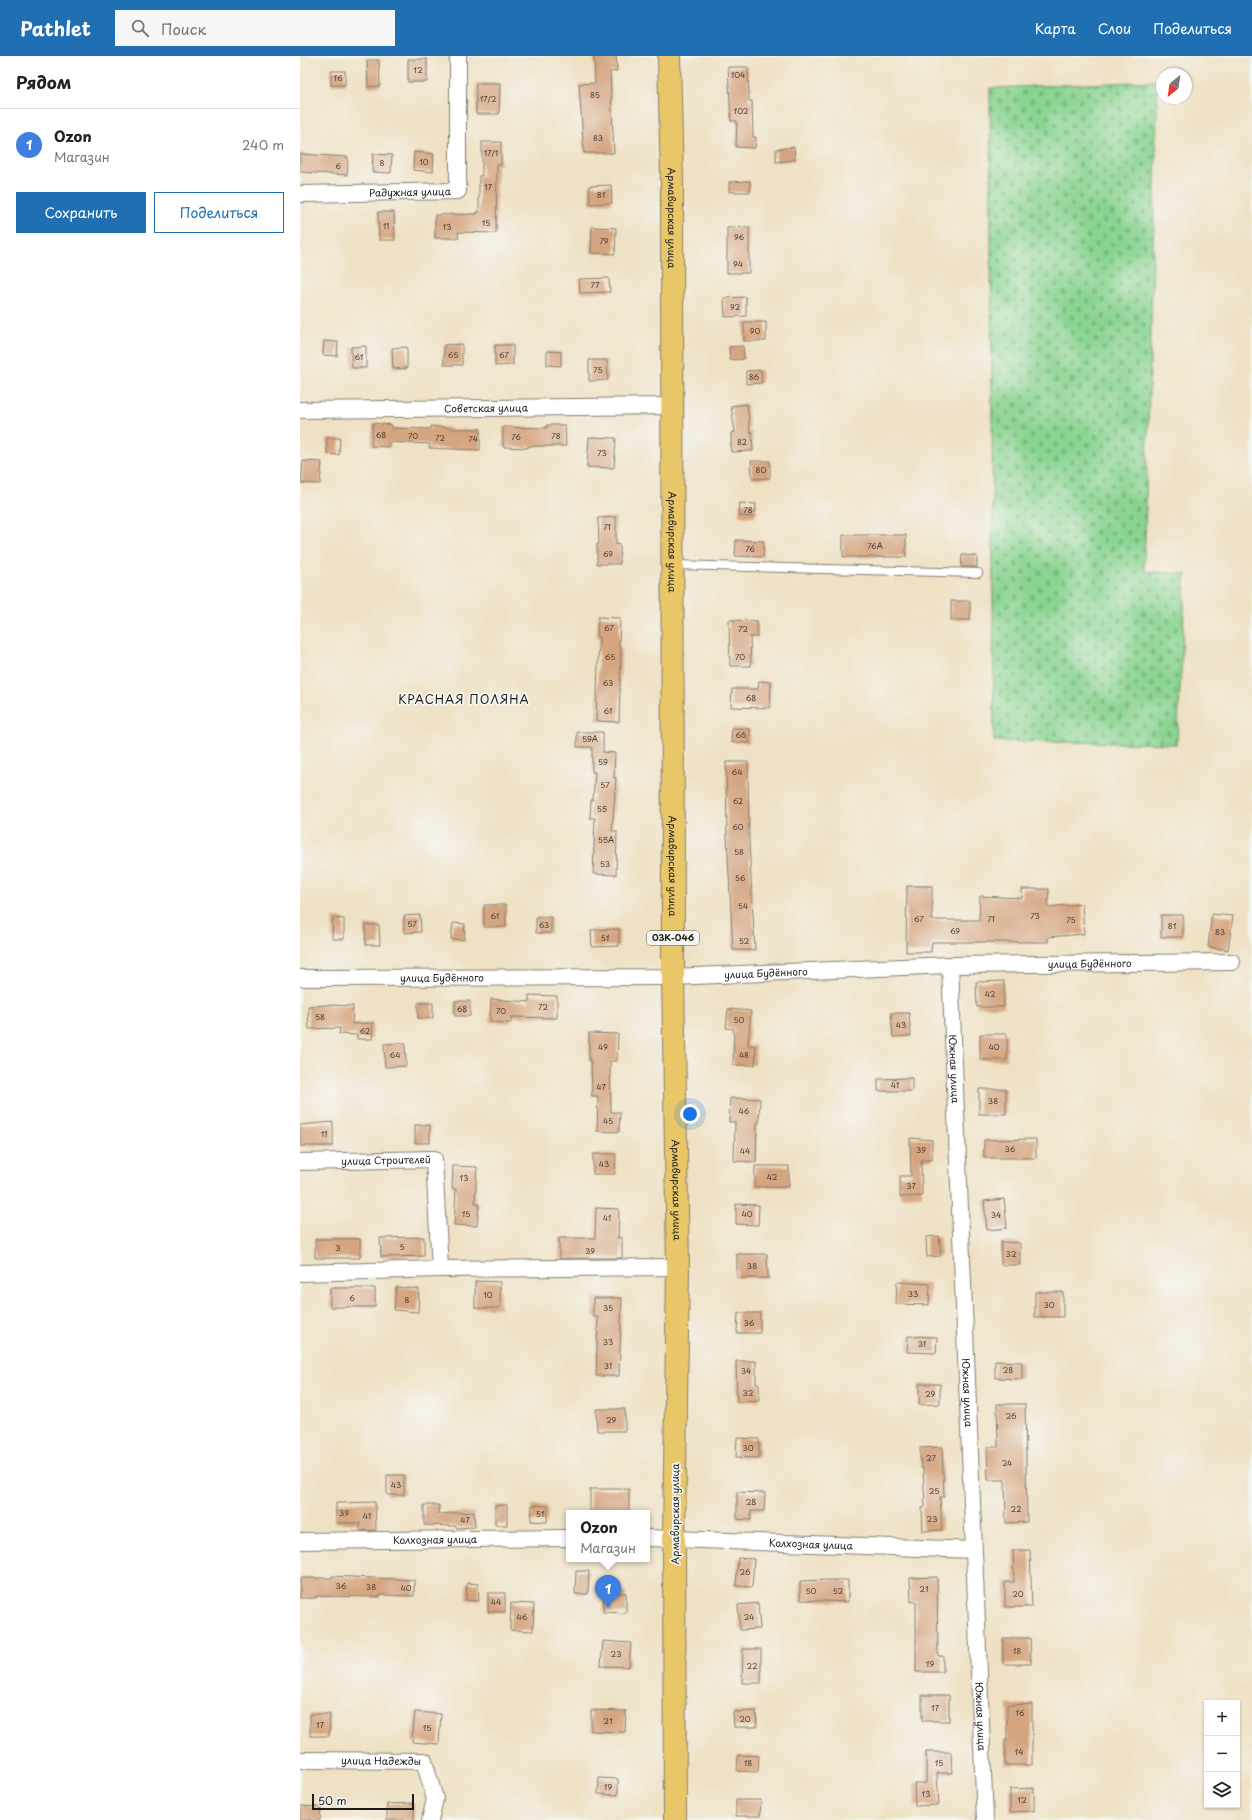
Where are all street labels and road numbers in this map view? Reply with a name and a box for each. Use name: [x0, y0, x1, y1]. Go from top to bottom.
street label: Армавирская улица: [665, 167, 680, 269]
street label: Радужная улица: [369, 183, 452, 200]
street label: Советская улица: [444, 400, 529, 415]
street label: Армавирская улица: [665, 491, 681, 593]
street label: Армавирская улица: [666, 815, 681, 917]
road number: 03К-046: [647, 931, 699, 945]
street label: улица Будённого: [1048, 955, 1132, 971]
street label: улица Будённого: [724, 963, 808, 982]
street label: улица Будённого: [400, 970, 484, 985]
street label: Южная улица: [946, 1034, 964, 1104]
street label: Армавирская улица: [669, 1139, 686, 1241]
street label: улица Строителей: [341, 1151, 431, 1168]
street label: Южная улица: [959, 1358, 977, 1428]
street label: Армавирская улица: [667, 1463, 682, 1564]
street label: Колхозная улица: [393, 1531, 478, 1547]
street label: Колхозная улица: [769, 1534, 854, 1553]
street label: Южная улица: [972, 1682, 990, 1752]
street label: улица Надежды: [341, 1752, 421, 1768]

